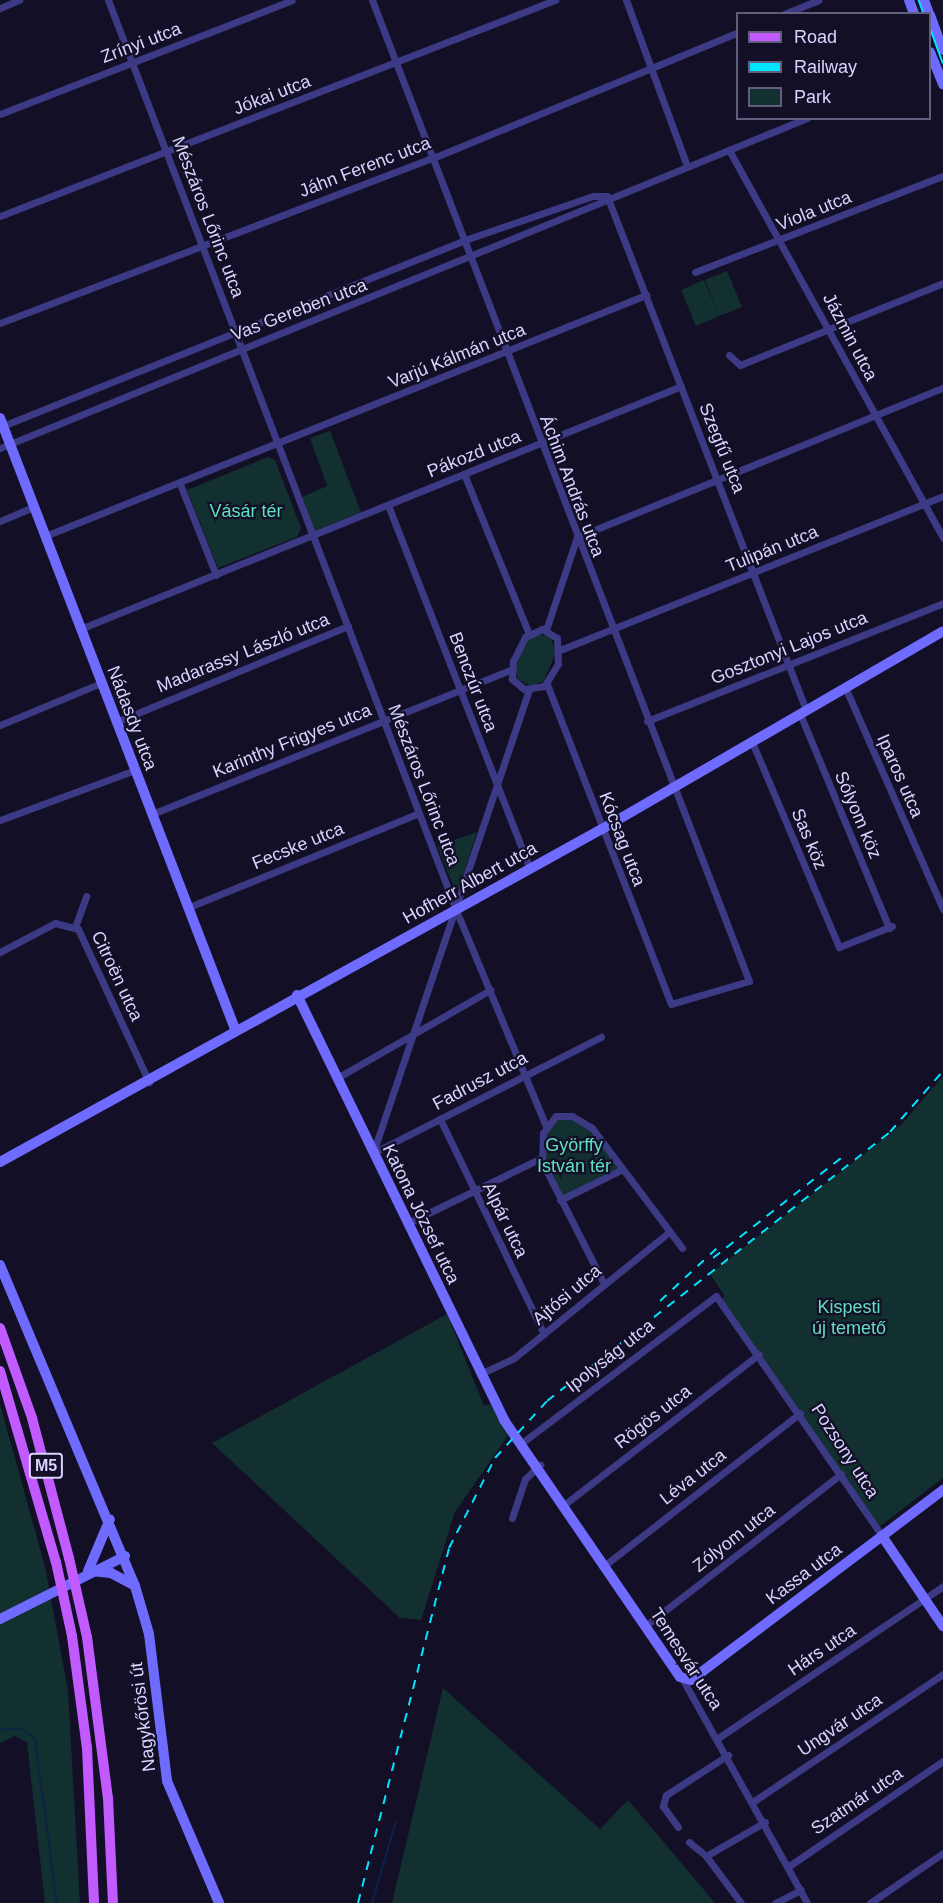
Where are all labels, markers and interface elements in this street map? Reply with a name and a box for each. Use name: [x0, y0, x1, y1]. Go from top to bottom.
legend: [736, 12, 931, 120]
street label: Zrínyi utca: [98, 18, 184, 68]
text: Road: [794, 27, 837, 47]
text: Railway: [794, 57, 857, 77]
street label: Jókai utca: [230, 70, 314, 120]
text: Park: [794, 87, 831, 107]
street label: Jáhn Ferenc utca: [296, 132, 434, 202]
street label: Mészáros Lőrinc utca: [167, 133, 249, 301]
street label: Viola utca: [773, 186, 855, 236]
street label: Vas Gereben utca: [228, 274, 370, 346]
street label: Jázmin utca: [818, 290, 882, 384]
street label: Varjú Kálmán utca: [385, 319, 529, 393]
street label: Szegfű utca: [694, 400, 750, 496]
street label: Áchim András utca: [535, 412, 609, 560]
street label: Pákozd utca: [424, 425, 524, 483]
park label: Vásár tér: [209, 500, 283, 522]
street label: Tulipán utca: [723, 521, 821, 577]
street label: Gosztonyi Lajos utca: [707, 607, 871, 689]
street label: Madarassy László utca: [154, 609, 332, 697]
street label: Benczúr utca: [444, 629, 502, 735]
street label: Nádasdy utca: [102, 663, 162, 773]
street label: Karinthy Frigyes utca: [210, 699, 374, 783]
street label: Mészáros Lőrinc utca: [383, 701, 465, 869]
street label: Iparos utca: [872, 731, 928, 821]
street label: Sólyom köz: [830, 768, 886, 862]
street label: Kócsag utca: [594, 789, 650, 889]
street label: Sas köz: [787, 805, 831, 873]
street label: Fecske utca: [249, 818, 347, 874]
street label: Hofherr Albert utca: [399, 837, 541, 929]
street label: Citroën utca: [87, 927, 147, 1025]
street label: Fadrusz utca: [429, 1047, 531, 1115]
park label: Györffy István tér: [537, 1135, 611, 1178]
street label: Katona József utca: [378, 1140, 464, 1288]
street label: Alpár utca: [478, 1179, 532, 1261]
street label: Ajtósi utca: [528, 1260, 606, 1330]
park label: Kispesti új temető: [812, 1297, 886, 1340]
street label: Ipolyság utca: [562, 1315, 658, 1397]
street label: Rögös utca: [610, 1380, 696, 1454]
street label: Pozsony utca: [807, 1400, 883, 1502]
street label: Léva utca: [656, 1444, 730, 1510]
road number: M5: [28, 1453, 64, 1479]
street label: Zólyom utca: [689, 1499, 779, 1577]
street label: Kassa utca: [762, 1539, 846, 1609]
street label: Temesvár utca: [645, 1604, 727, 1714]
street label: Hárs utca: [784, 1620, 860, 1680]
street label: Nagykőrösi út: [126, 1661, 160, 1773]
street label: Ungvár utca: [794, 1689, 886, 1761]
street label: Szatmár utca: [807, 1762, 907, 1840]

